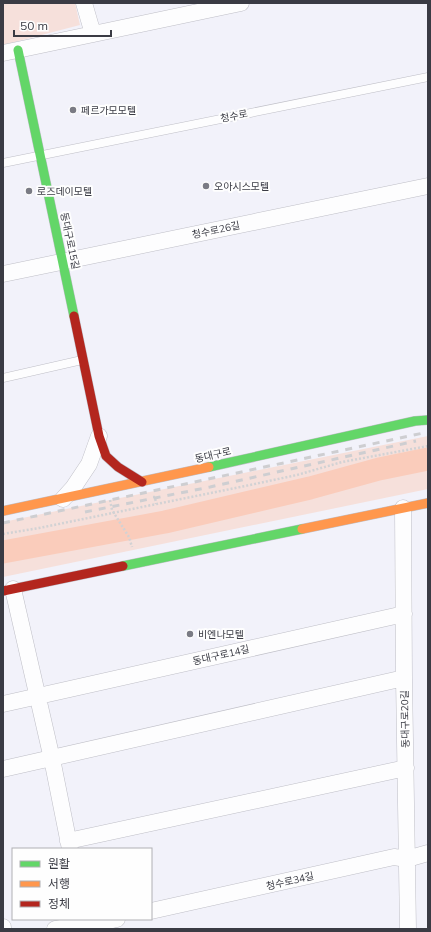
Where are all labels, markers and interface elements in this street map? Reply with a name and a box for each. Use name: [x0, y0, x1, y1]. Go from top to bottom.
scale bar: [14, 12, 111, 38]
text: 50 m: [20, 18, 48, 33]
place label: 페르가모모텔: [81, 104, 136, 117]
marker: 페르가모모텔: [68, 105, 78, 115]
street label: 청수로: [219, 107, 249, 125]
place label: 오아시스모텔: [214, 180, 269, 193]
marker: 오아시스모텔: [201, 181, 211, 191]
place label: 로즈데이모텔: [37, 185, 92, 198]
marker: 로즈데이모텔: [24, 186, 34, 196]
street label: 동대구로15길: [58, 211, 82, 271]
street label: 청수로26길: [191, 219, 241, 241]
street label: 동대구로: [194, 445, 232, 465]
place label: 비엔나모텔: [198, 628, 244, 641]
marker: 비엔나모텔: [185, 629, 195, 639]
street label: 동대구로14길: [191, 642, 251, 668]
street label: 동대구로20길: [398, 690, 412, 748]
legend: [12, 848, 152, 920]
text: 원활: [48, 856, 70, 871]
street label: 청수로34길: [265, 869, 315, 893]
text: 서행: [48, 876, 70, 891]
text: 정체: [48, 896, 70, 911]

